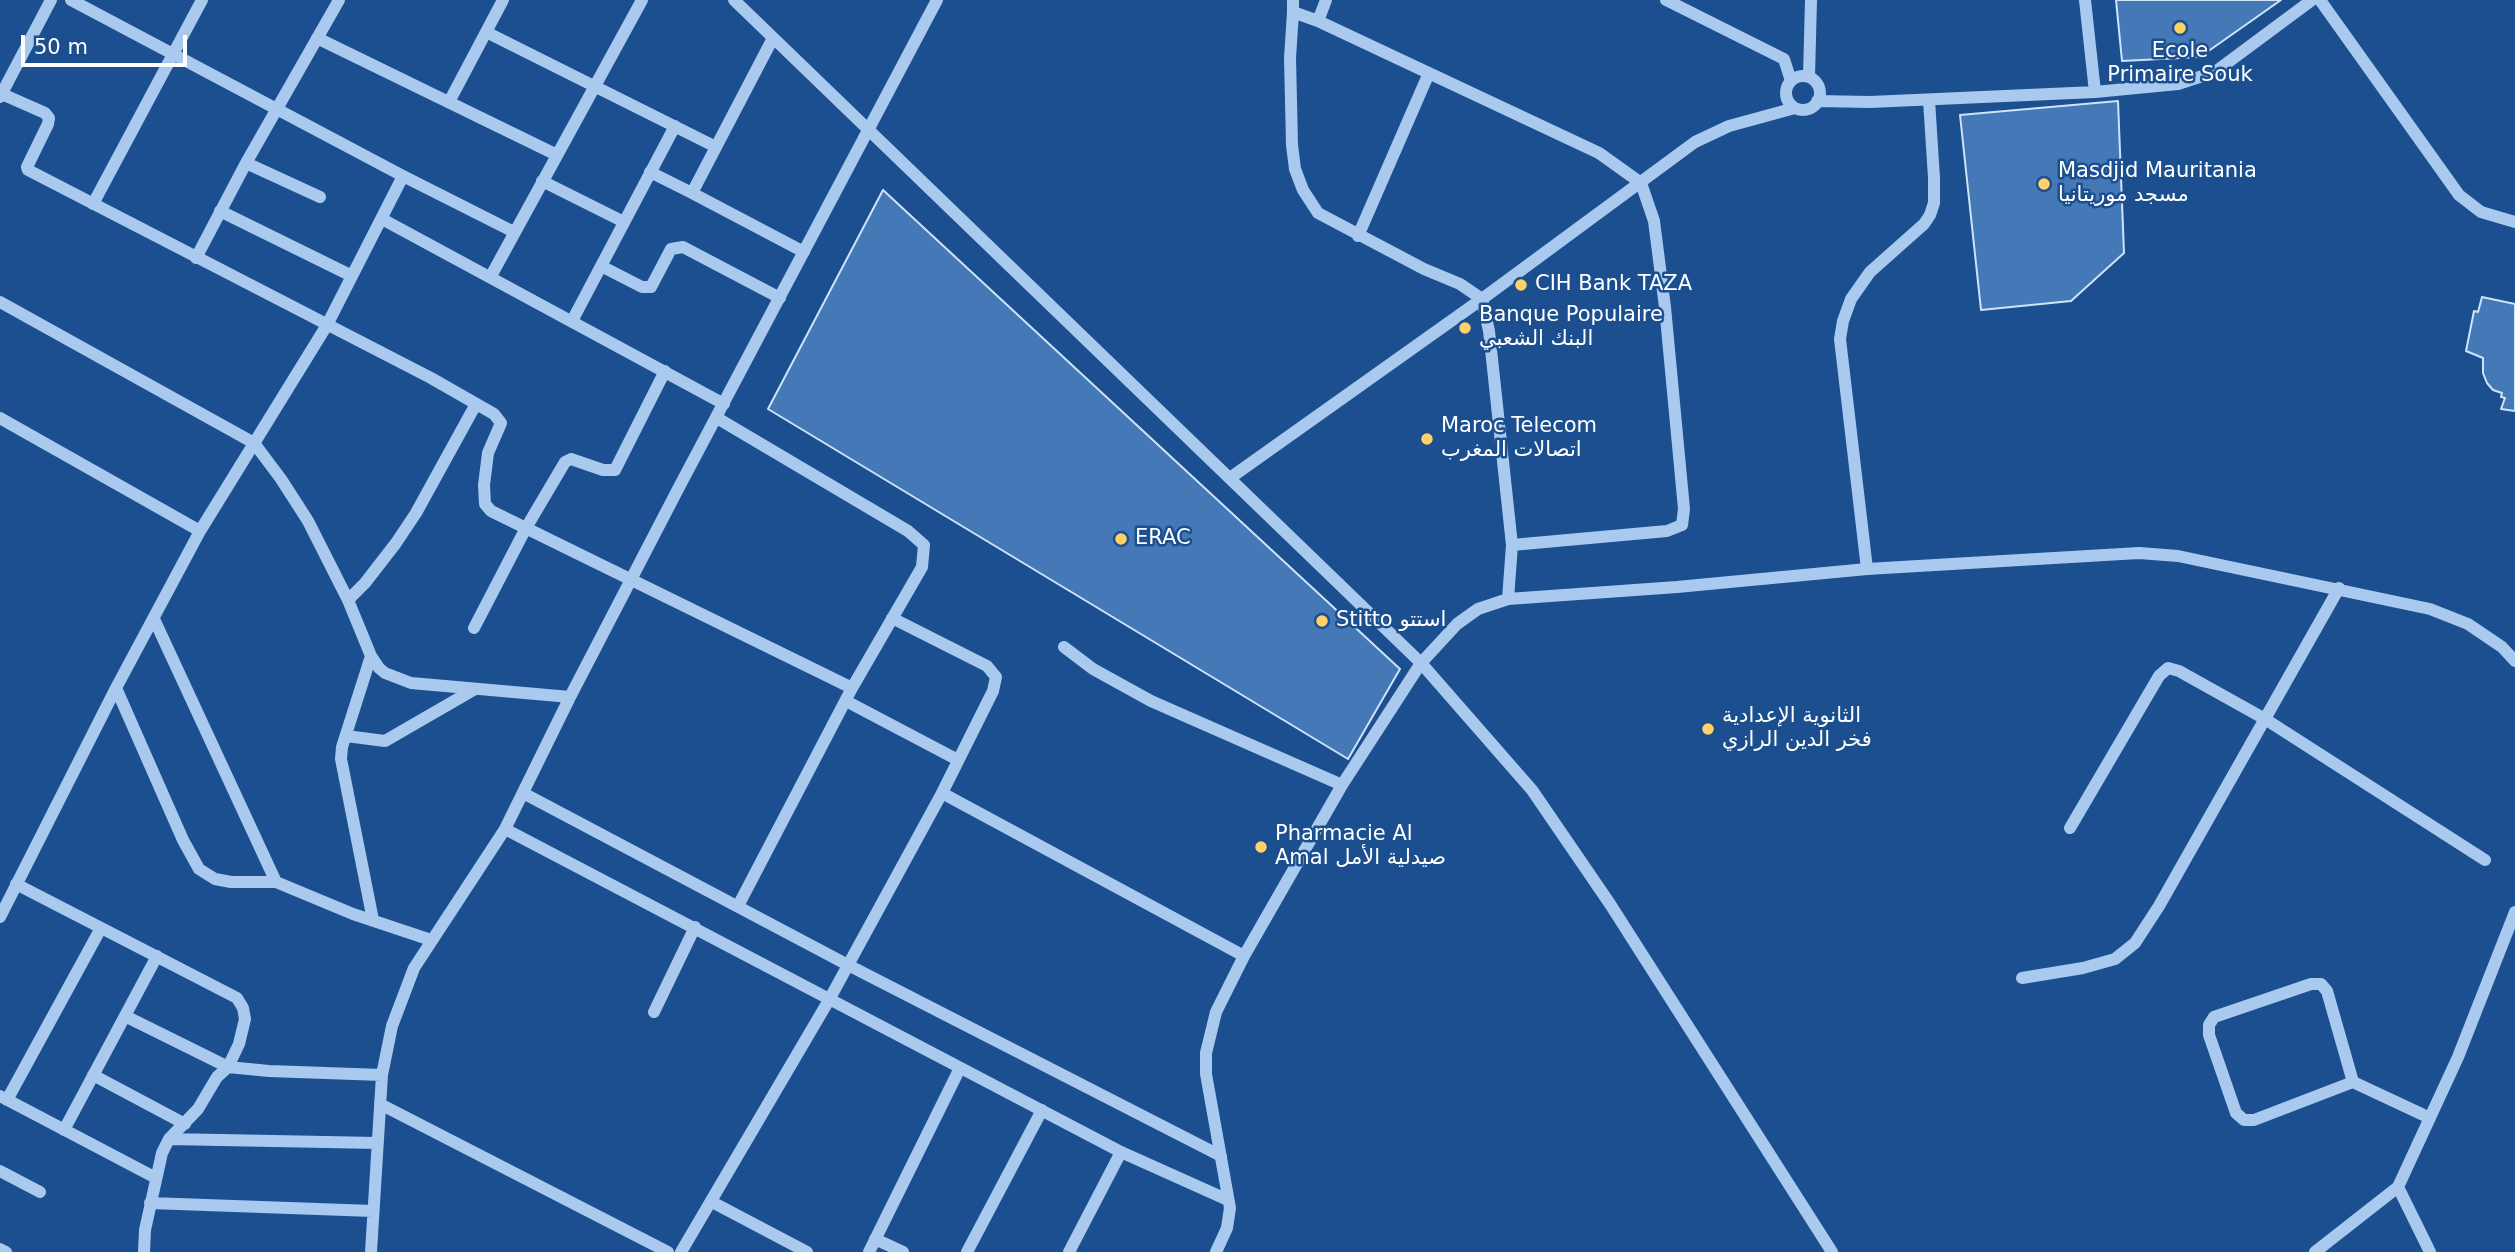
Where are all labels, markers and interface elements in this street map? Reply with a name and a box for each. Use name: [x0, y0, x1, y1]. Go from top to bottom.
marker: Ecole Primaire Souk: [2172, 20, 2188, 36]
scale bar: [24, 21, 191, 65]
text: 50 m: [34, 35, 88, 59]
place label: Ecole Primaire Souk: [2107, 39, 2253, 89]
place label: Masdjid Mauritania مسجد موريتانيا: [2058, 159, 2257, 209]
marker: Masdjid Mauritania مسجد موريتانيا: [2036, 176, 2052, 192]
place label: CIH Bank TAZA: [1535, 272, 1692, 298]
marker: CIH Bank TAZA: [1513, 277, 1529, 293]
place label: Banque Populaire البنك الشعبي: [1479, 303, 1663, 353]
marker: Banque Populaire البنك الشعبي: [1457, 320, 1473, 336]
place label: Maroc Telecom اتصالات المغرب: [1441, 414, 1597, 464]
marker: Maroc Telecom اتصالات المغرب: [1419, 431, 1435, 447]
place label: ERAC: [1135, 526, 1191, 552]
marker: ERAC: [1113, 531, 1129, 547]
place label: Stitto استتو: [1336, 608, 1446, 634]
marker: Stitto استتو: [1314, 613, 1330, 629]
place label: الثانوية الإعدادية فخر الدين الرازي: [1722, 704, 1872, 754]
marker: الثانوية الإعدادية فخر الدين الرازي: [1700, 721, 1716, 737]
place label: Pharmacie Al Amal صيدلية الأمل: [1275, 822, 1446, 872]
marker: Pharmacie Al Amal صيدلية الأمل: [1253, 839, 1269, 855]

